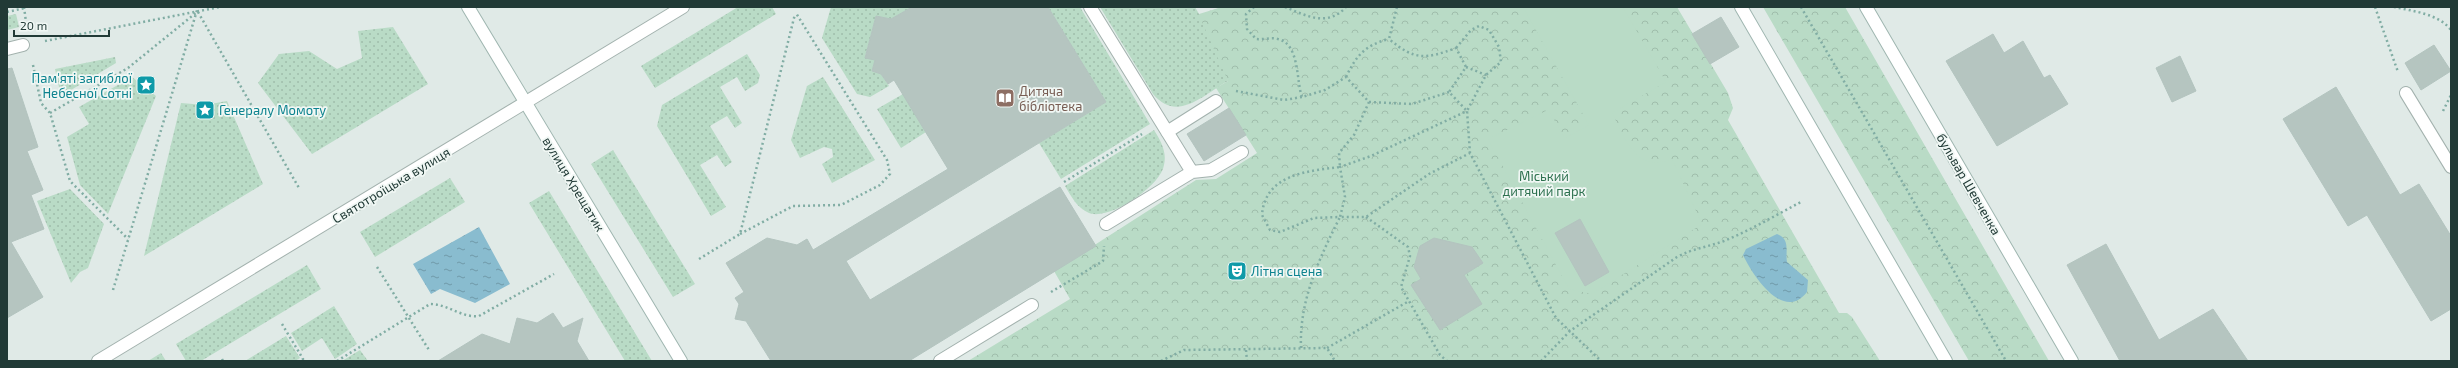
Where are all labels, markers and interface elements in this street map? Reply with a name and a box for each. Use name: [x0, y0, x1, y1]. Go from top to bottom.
scale bar: [14, 12, 109, 38]
text: 20 m: [20, 18, 47, 32]
place label: Пам'яті загиблої Небесної Сотні: [32, 70, 133, 101]
place icon: Пам'яті загиблої Небесної Сотні: [135, 74, 157, 96]
place label: Дитяча бібліотека: [1019, 83, 1083, 114]
library icon: Дитяча бібліотека: [994, 87, 1016, 109]
place icon: Генералу Момоту: [194, 99, 216, 121]
place label: Генералу Момоту: [219, 102, 326, 118]
street label: бульвар Шевченка: [1933, 130, 2005, 238]
street label: вулиця Хрещатик: [539, 134, 609, 234]
street label: Святотроїцька вулиця: [329, 143, 453, 227]
park label: Міський дитячий парк: [1503, 168, 1586, 199]
theatre icon: Літня сцена: [1226, 260, 1248, 282]
place label: Літня сцена: [1251, 263, 1322, 279]

